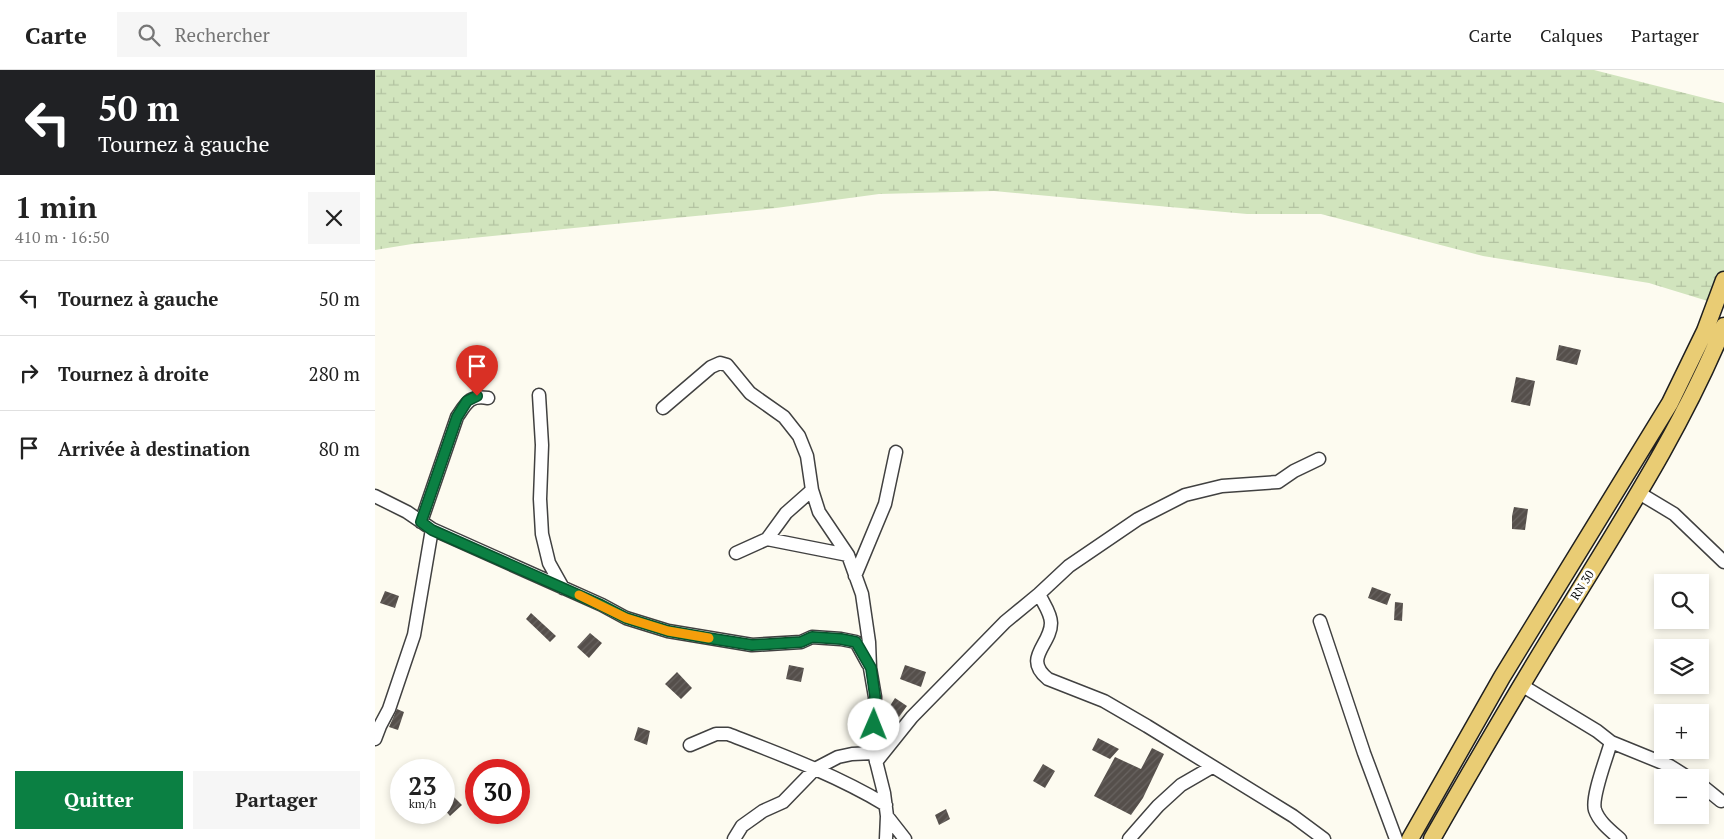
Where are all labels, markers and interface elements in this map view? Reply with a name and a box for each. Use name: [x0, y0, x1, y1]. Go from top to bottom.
search box: [117, 12, 467, 57]
text: Carte: [25, 19, 87, 51]
icon: search: [135, 21, 163, 49]
text: Rechercher: [175, 22, 270, 47]
text: Carte: [1469, 23, 1512, 47]
text: Calques: [1540, 23, 1603, 47]
text: Partager: [1631, 23, 1699, 47]
text: 50 m: [98, 85, 179, 131]
icon: left: [15, 90, 80, 155]
text: Tournez à gauche: [98, 129, 269, 158]
text: 1 min: [15, 187, 97, 227]
button: close: [308, 192, 360, 244]
text: 410 m · 16:50: [15, 226, 109, 248]
icon: left: [15, 284, 43, 312]
text: Tournez à gauche: [58, 286, 219, 311]
text: 50 m: [319, 286, 360, 311]
pin: [456, 345, 498, 396]
icon: arrive: [463, 352, 491, 380]
icon: right: [15, 359, 43, 387]
text: Tournez à droite: [58, 361, 209, 386]
text: 280 m: [309, 361, 360, 386]
icon: arrive: [15, 434, 43, 462]
text: Arrivée à destination: [58, 436, 250, 461]
text: 80 m: [319, 436, 360, 461]
street label: RN 30: [1567, 567, 1597, 603]
map controls: [1654, 574, 1709, 824]
button: search: [1654, 574, 1709, 629]
button: layers: [1654, 639, 1709, 694]
position arrow: [847, 698, 899, 750]
button: +: [1654, 704, 1709, 759]
speed limit sign: 30: [465, 759, 530, 824]
text: 23: [408, 769, 437, 802]
button: −: [1654, 769, 1709, 824]
button: Quitter: [15, 771, 183, 829]
button: Partager: [193, 771, 360, 829]
text: km/h: [409, 796, 436, 811]

